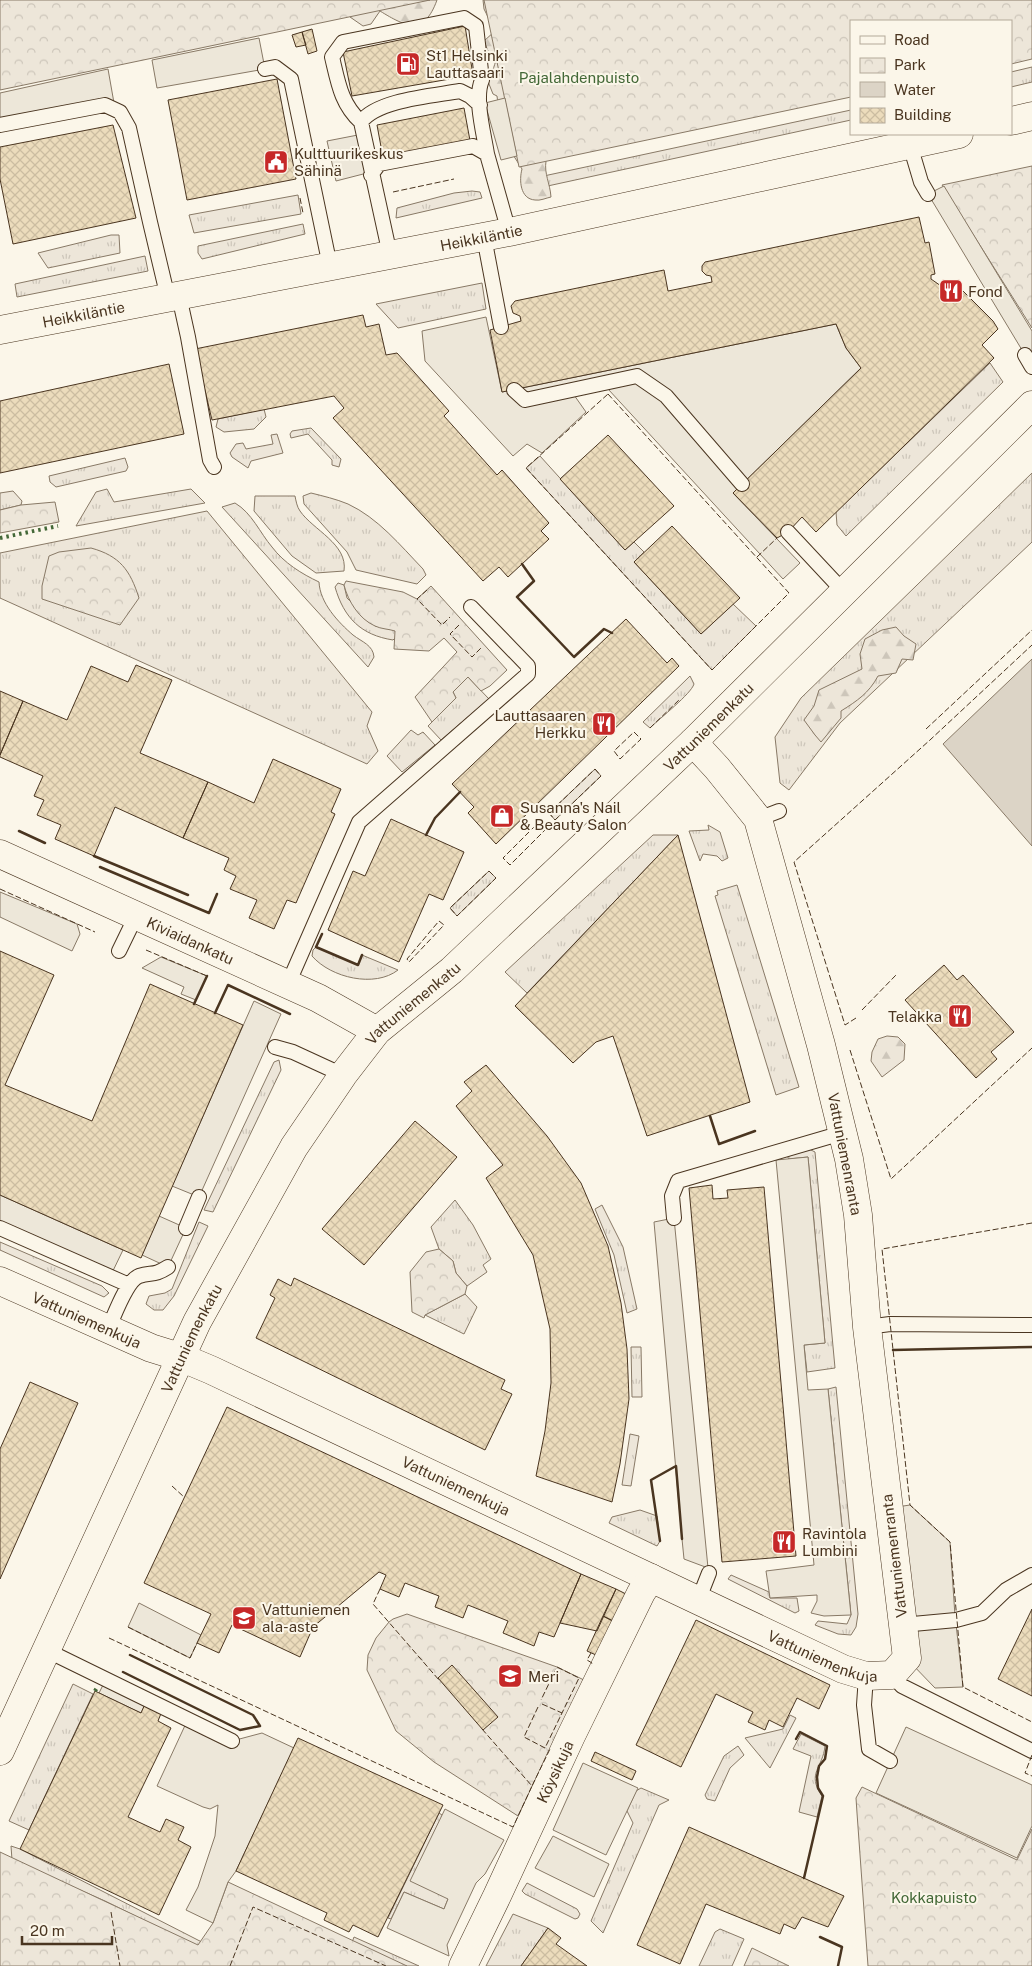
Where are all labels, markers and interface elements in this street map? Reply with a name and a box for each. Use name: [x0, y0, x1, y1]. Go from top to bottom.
legend: [850, 20, 1012, 135]
text: Road: [894, 31, 930, 48]
place label: St1 Helsinki Lauttasaari: [426, 47, 508, 81]
fuel station icon: St1 Helsinki Lauttasaari: [395, 51, 421, 77]
text: Park: [894, 56, 926, 73]
park label: Pajalahdenpuisto: [519, 69, 639, 86]
text: Water: [894, 81, 936, 98]
text: Building: [894, 106, 952, 123]
place label: Kulttuurikeskus Sähinä: [294, 145, 403, 179]
public building icon: Kulttuurikeskus Sähinä: [263, 149, 289, 175]
street label: Heikkiläntie: [439, 221, 524, 254]
restaurant icon: Fond: [938, 278, 964, 304]
place label: Fond: [968, 283, 1003, 300]
street label: Heikkiläntie: [41, 298, 126, 330]
street label: Vattuniemenkatu: [660, 679, 757, 774]
place label: Lauttasaaren Herkku: [494, 707, 586, 741]
restaurant icon: Lauttasaaren Herkku: [591, 711, 617, 737]
place label: Susanna's Nail & Beauty Salon: [520, 799, 627, 833]
shop icon: Susanna's Nail & Beauty Salon: [489, 803, 515, 829]
street label: Kiviaidankatu: [144, 913, 237, 967]
street label: Vattuniemenkatu: [362, 958, 464, 1047]
restaurant icon: Telakka: [947, 1003, 973, 1029]
place label: Telakka: [888, 1008, 942, 1025]
street label: Vattuniemenranta: [825, 1091, 865, 1217]
street label: Vattuniemenkatu: [157, 1281, 225, 1395]
street label: Vattuniemenkuja: [30, 1288, 144, 1351]
street label: Vattuniemenkuja: [399, 1453, 513, 1518]
street label: Vattuniemenranta: [878, 1493, 910, 1619]
place label: Ravintola Lumbini: [802, 1525, 867, 1559]
restaurant icon: Ravintola Lumbini: [771, 1529, 797, 1555]
place label: Vattuniemen ala-aste: [262, 1601, 350, 1635]
school or university icon: Vattuniemen ala-aste: [231, 1605, 257, 1631]
street label: Vattuniemenkuja: [765, 1626, 878, 1685]
school or university icon: Meri: [497, 1663, 523, 1689]
place label: Meri: [528, 1668, 559, 1685]
street label: Köysikuja: [533, 1738, 576, 1805]
park label: Kokkapuisto: [891, 1889, 977, 1906]
scale bar: [22, 1914, 112, 1946]
text: 20 m: [30, 1922, 65, 1939]

